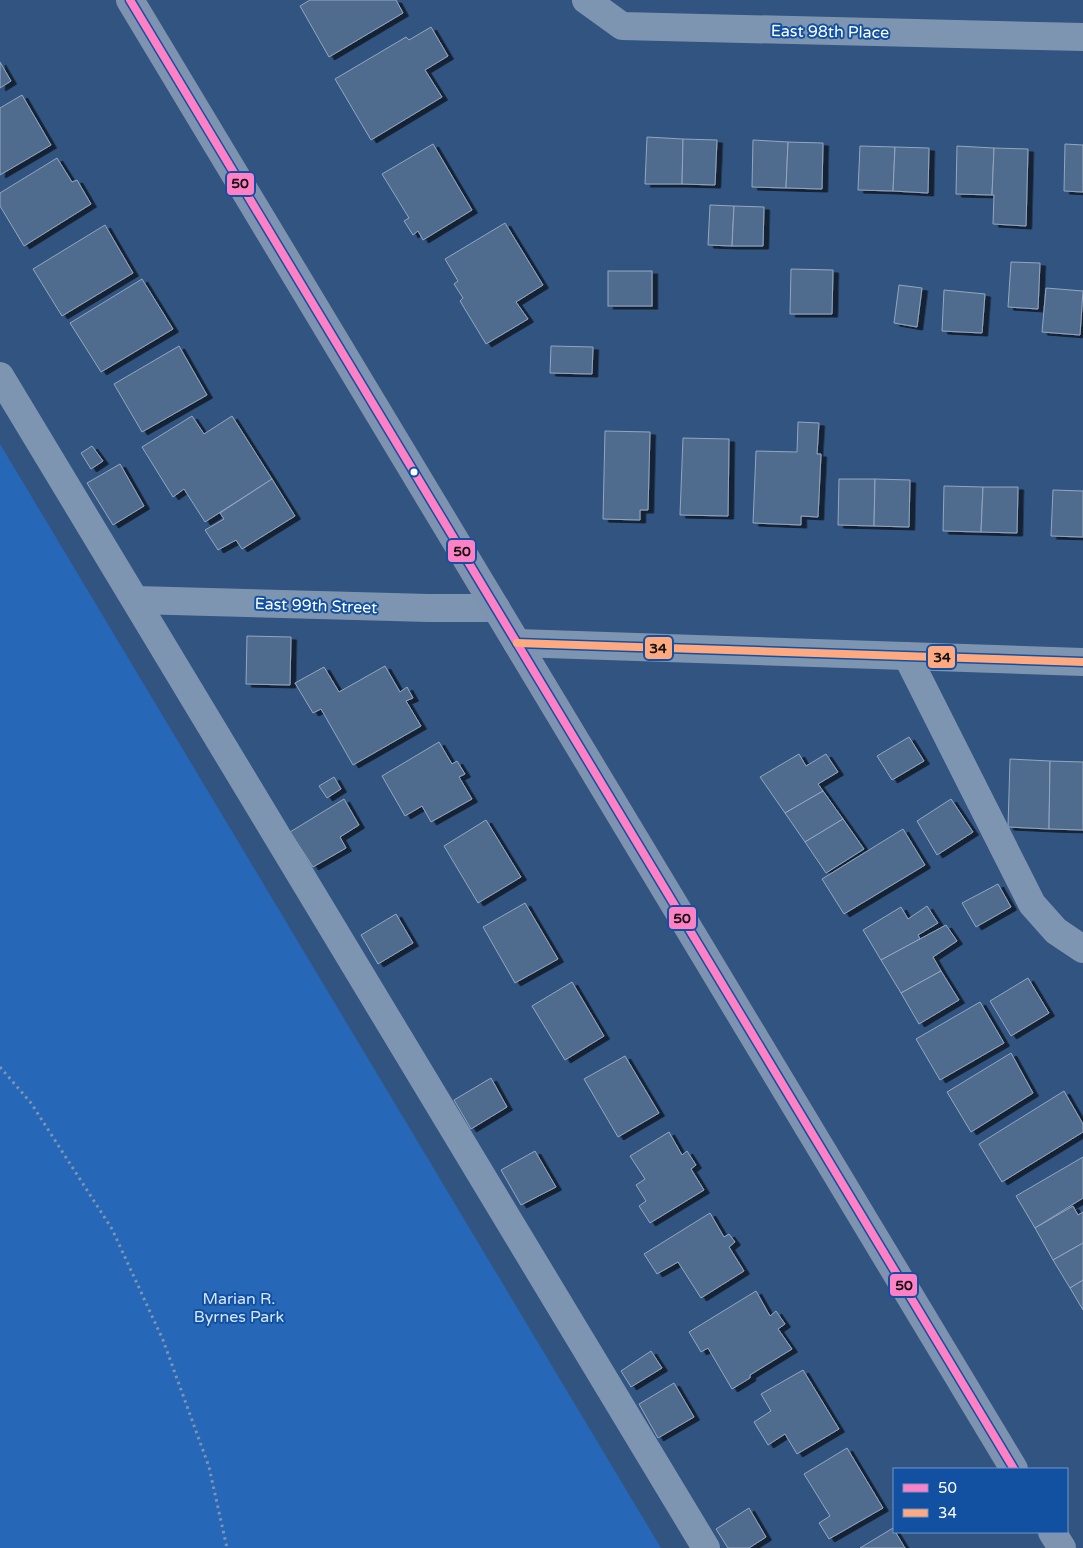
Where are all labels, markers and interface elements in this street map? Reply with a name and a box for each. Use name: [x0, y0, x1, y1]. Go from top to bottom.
street label: East 98th Place: [771, 21, 889, 43]
line badge: 50: [226, 172, 255, 196]
text: 50: [231, 175, 249, 192]
unlabelled marker: [409, 467, 419, 477]
line badge: 50: [447, 539, 476, 563]
text: 50: [453, 543, 471, 560]
street label: East 99th Street: [254, 594, 378, 618]
line badge: 34: [644, 636, 673, 660]
text: 34: [649, 640, 667, 657]
line badge: 34: [927, 645, 956, 669]
text: 34: [933, 649, 951, 666]
line badge: 50: [668, 906, 697, 930]
text: 50: [673, 910, 691, 927]
line badge: 50: [889, 1273, 918, 1297]
text: 50: [895, 1277, 913, 1294]
park label: Marian R. Byrnes Park: [194, 1289, 284, 1327]
legend: [893, 1468, 1068, 1533]
text: 50: [938, 1479, 957, 1497]
text: 34: [938, 1504, 957, 1522]

